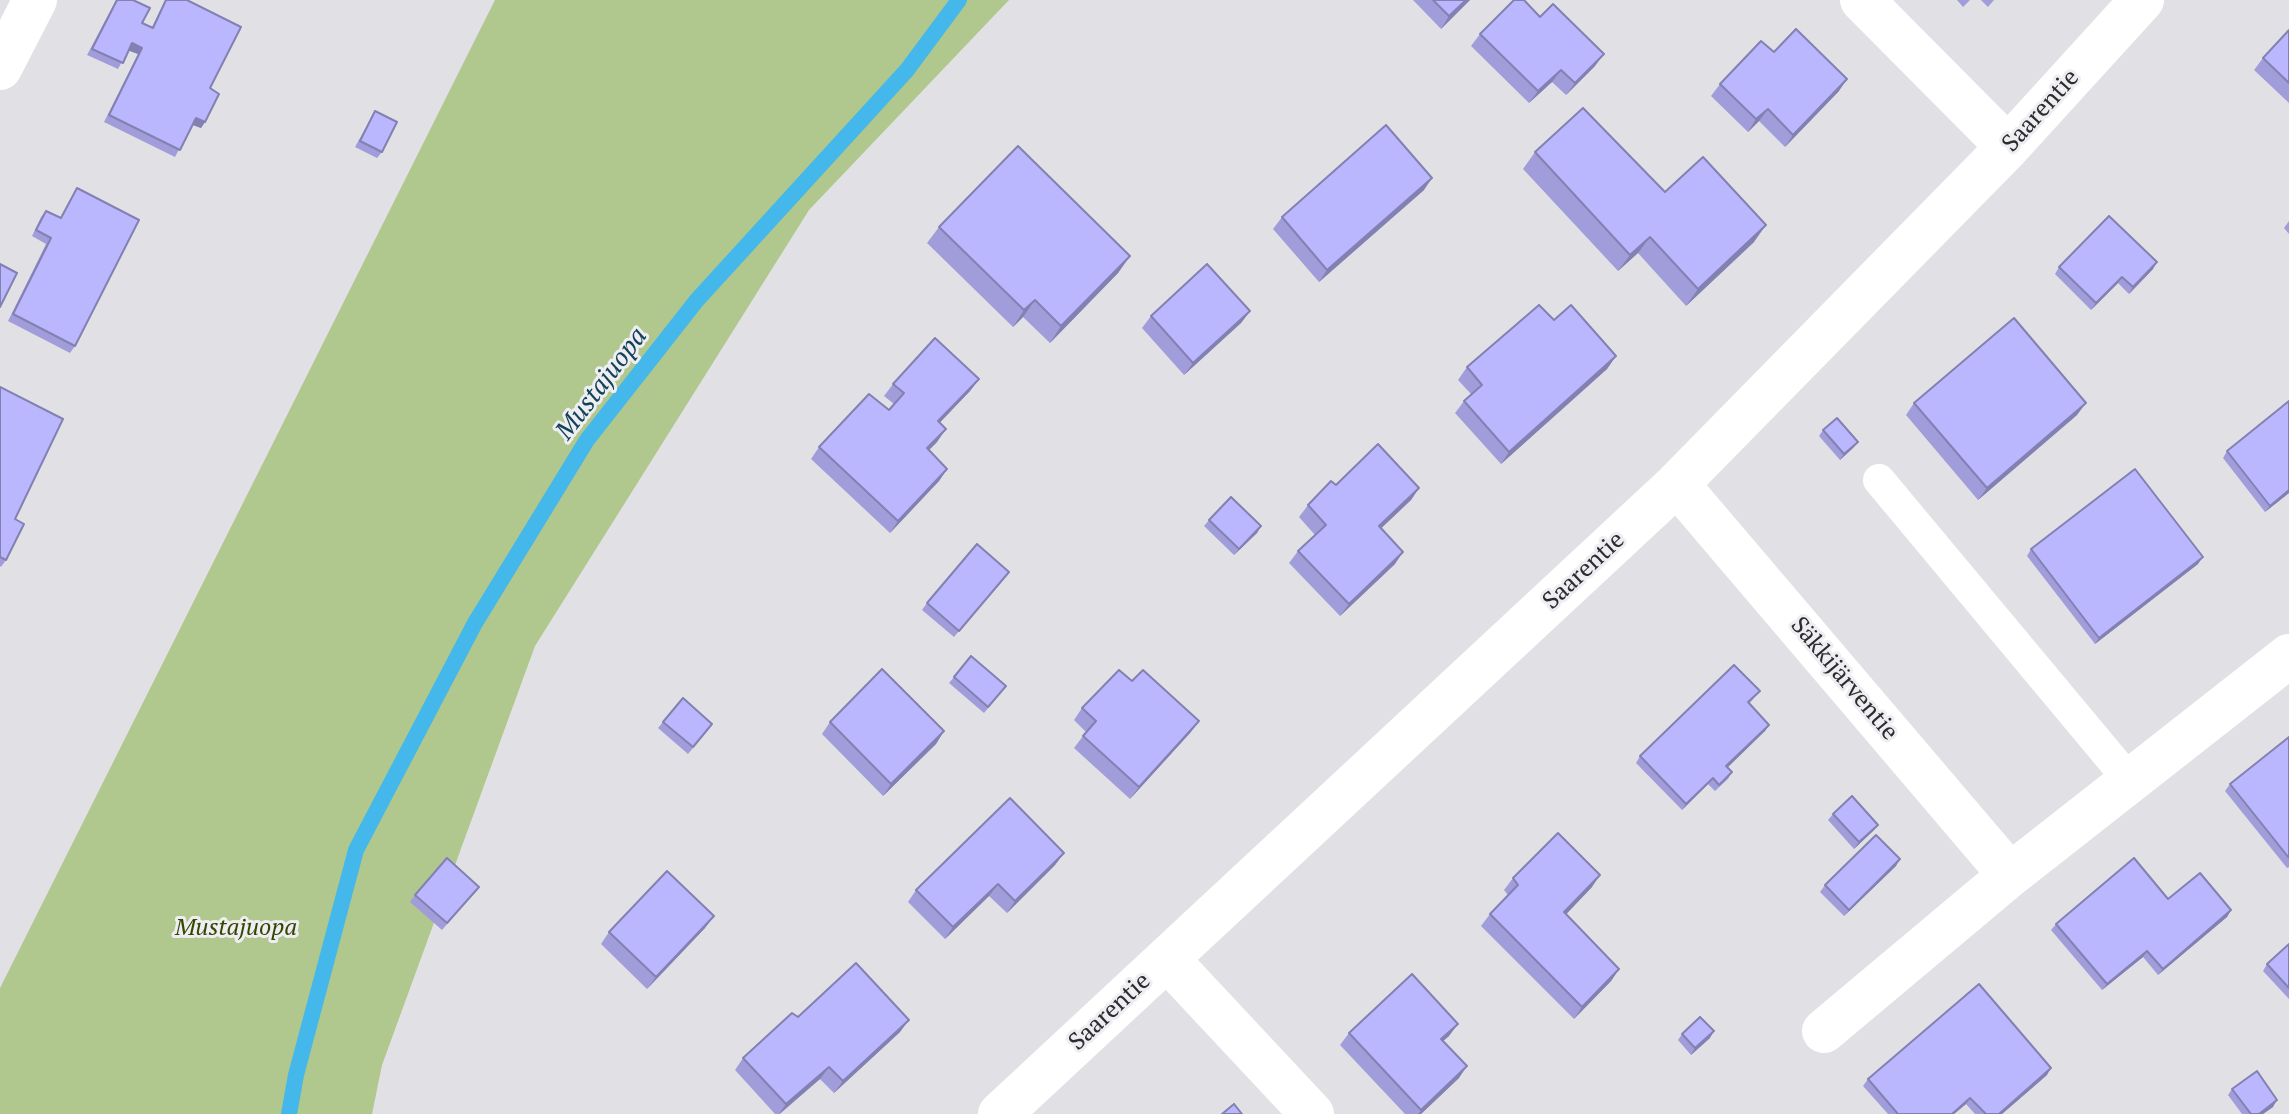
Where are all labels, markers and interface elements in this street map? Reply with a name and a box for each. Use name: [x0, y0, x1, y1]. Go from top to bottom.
street label: Saarentie: [1997, 64, 2085, 158]
water label: Mustajuopa: [550, 322, 654, 446]
street label: Saarentie: [1537, 526, 1631, 616]
street label: Säkkijärventie: [1784, 612, 1904, 746]
park label: Mustajuopa: [175, 914, 297, 942]
street label: Saarentie: [1063, 967, 1157, 1057]

